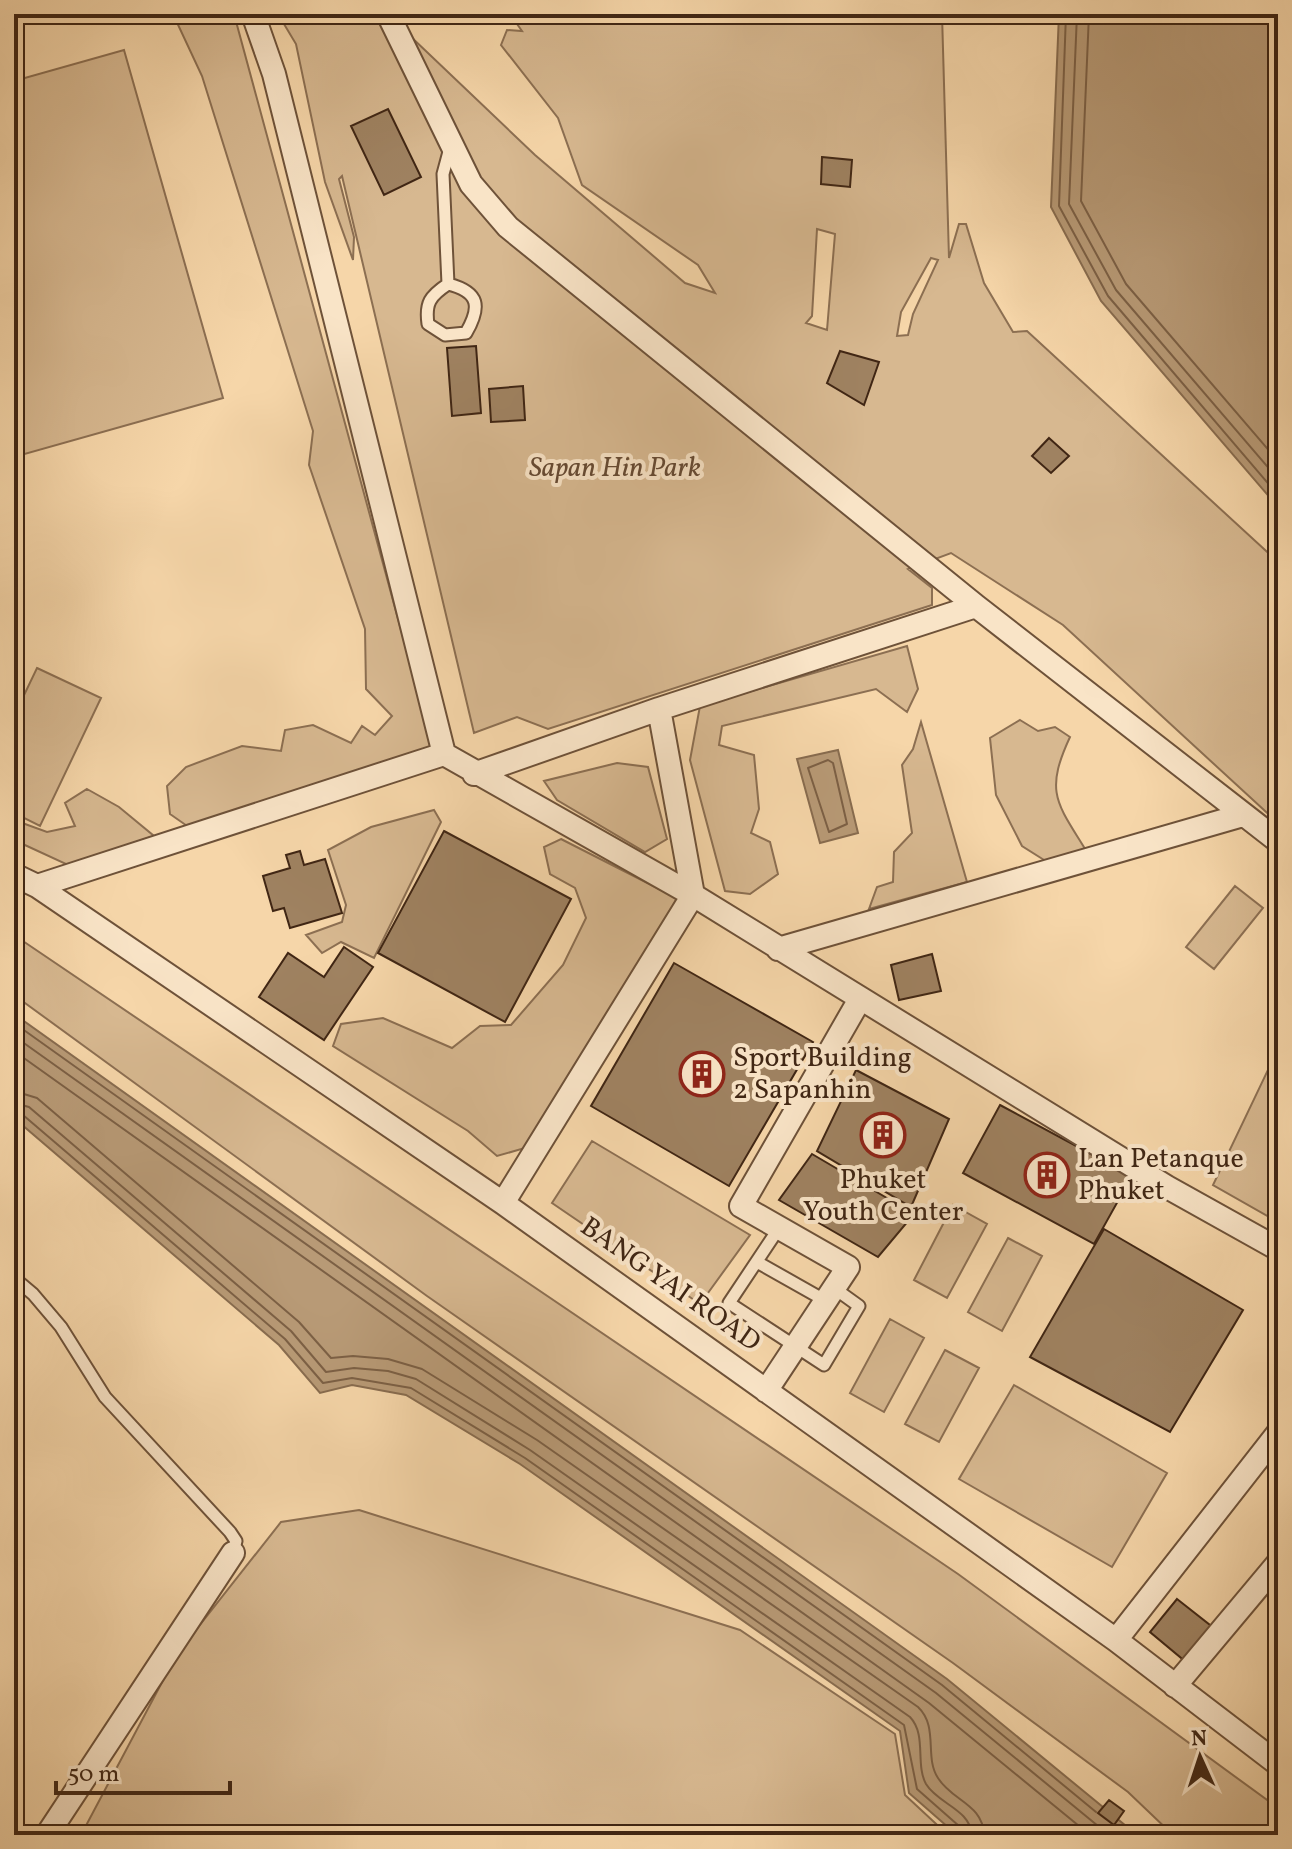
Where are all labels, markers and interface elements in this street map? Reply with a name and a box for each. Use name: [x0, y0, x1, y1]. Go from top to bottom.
park label: Sapan Hin Park: [529, 449, 701, 488]
place label: Sport Building 2 Sapanhin: [733, 1039, 912, 1110]
building icon: Sport Building 2 Sapanhin: [678, 1050, 726, 1098]
building icon: Phuket Youth Center: [859, 1111, 907, 1159]
place label: Lan Petanque Phuket: [1078, 1140, 1244, 1211]
building icon: Lan Petanque Phuket: [1023, 1151, 1071, 1199]
place label: Phuket Youth Center: [803, 1161, 964, 1232]
street label: BANG YAI ROAD: [572, 1208, 768, 1362]
north arrow: [1160, 1717, 1240, 1797]
text: N: [1190, 1724, 1208, 1755]
scale bar: [56, 1745, 230, 1795]
text: 50 m: [68, 1758, 120, 1792]

